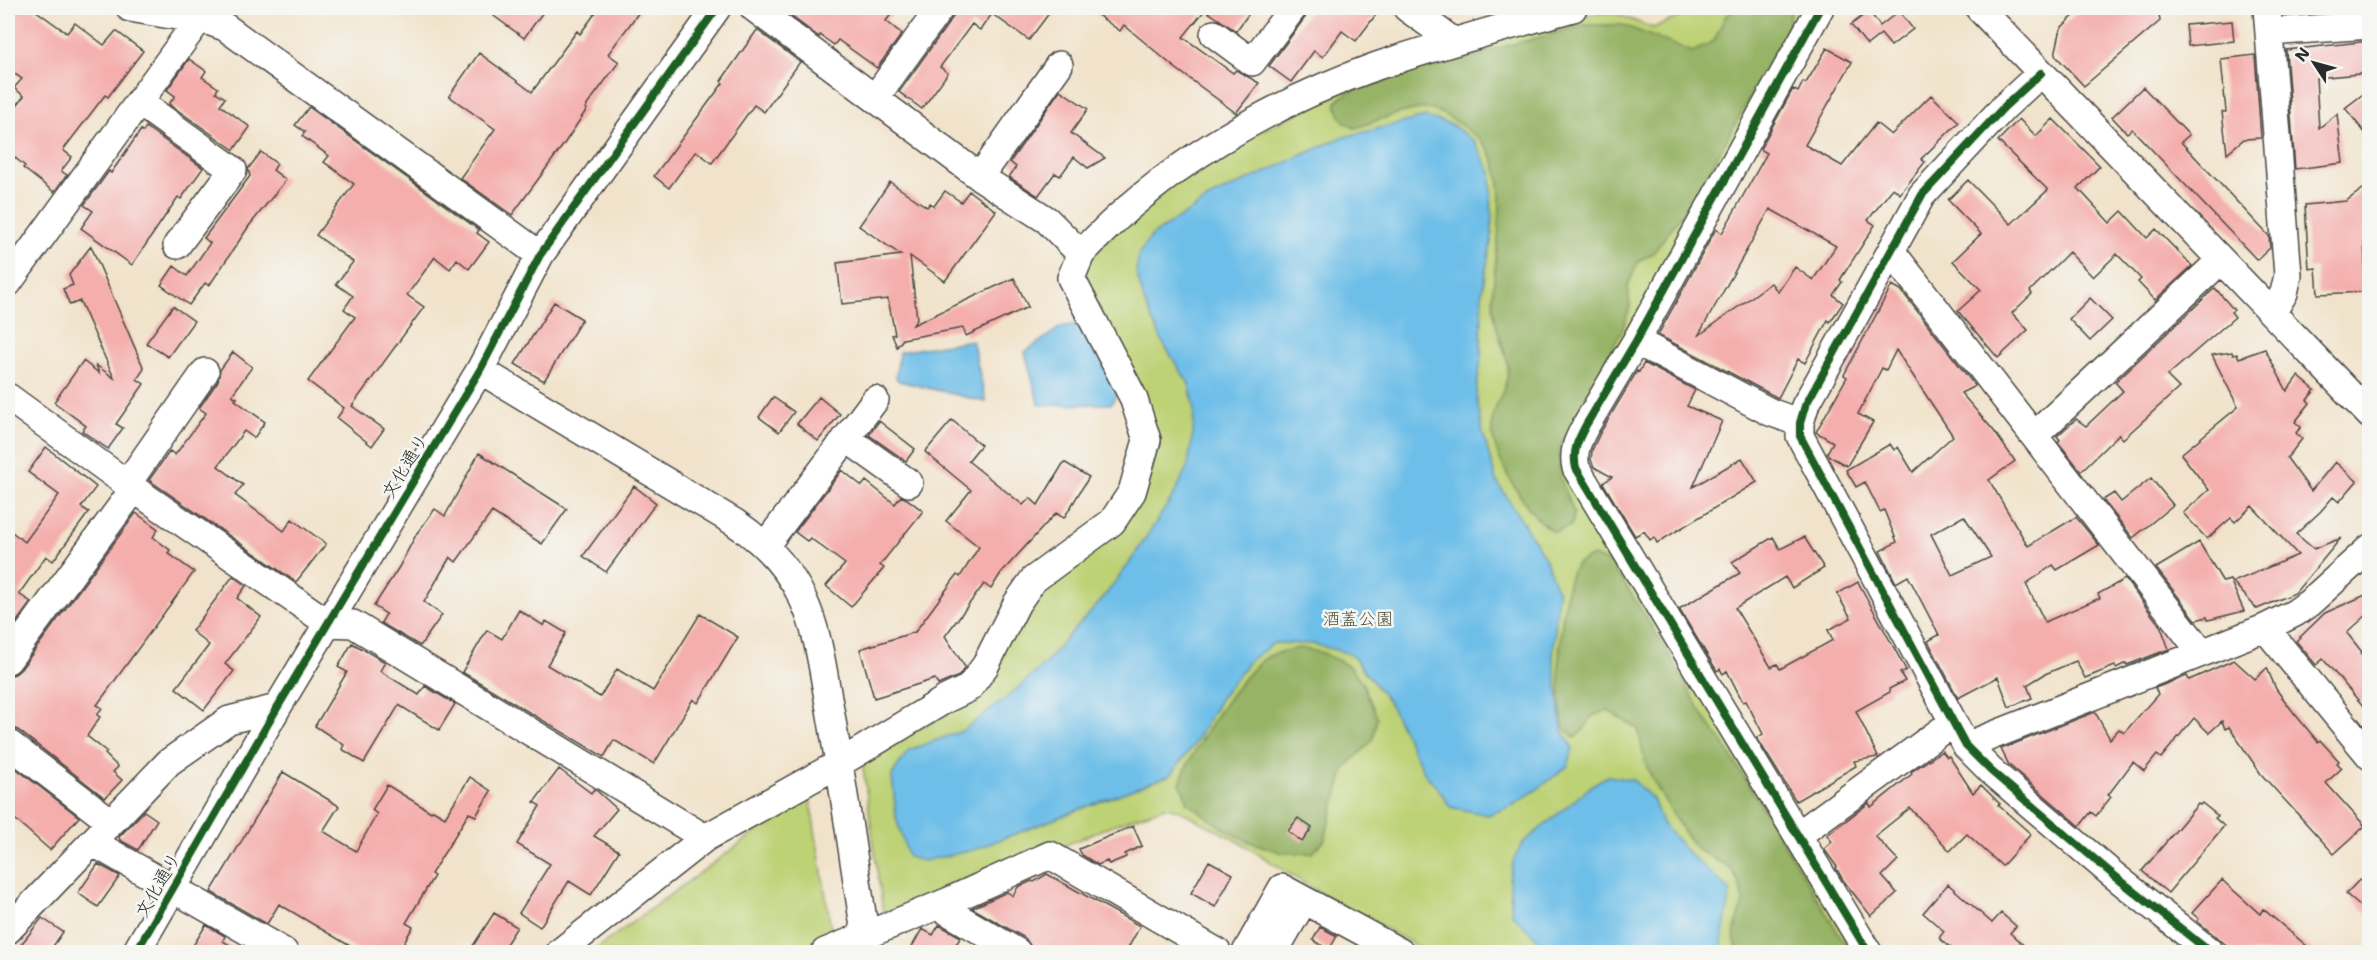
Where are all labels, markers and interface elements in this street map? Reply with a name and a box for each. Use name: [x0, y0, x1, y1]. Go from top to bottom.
north arrow: [2284, 33, 2344, 93]
text: N: [2290, 43, 2314, 66]
street label: 文化通り: [376, 429, 434, 503]
park label: 酒蓋公園: [1322, 607, 1394, 631]
street label: 文化通り: [130, 848, 186, 922]

